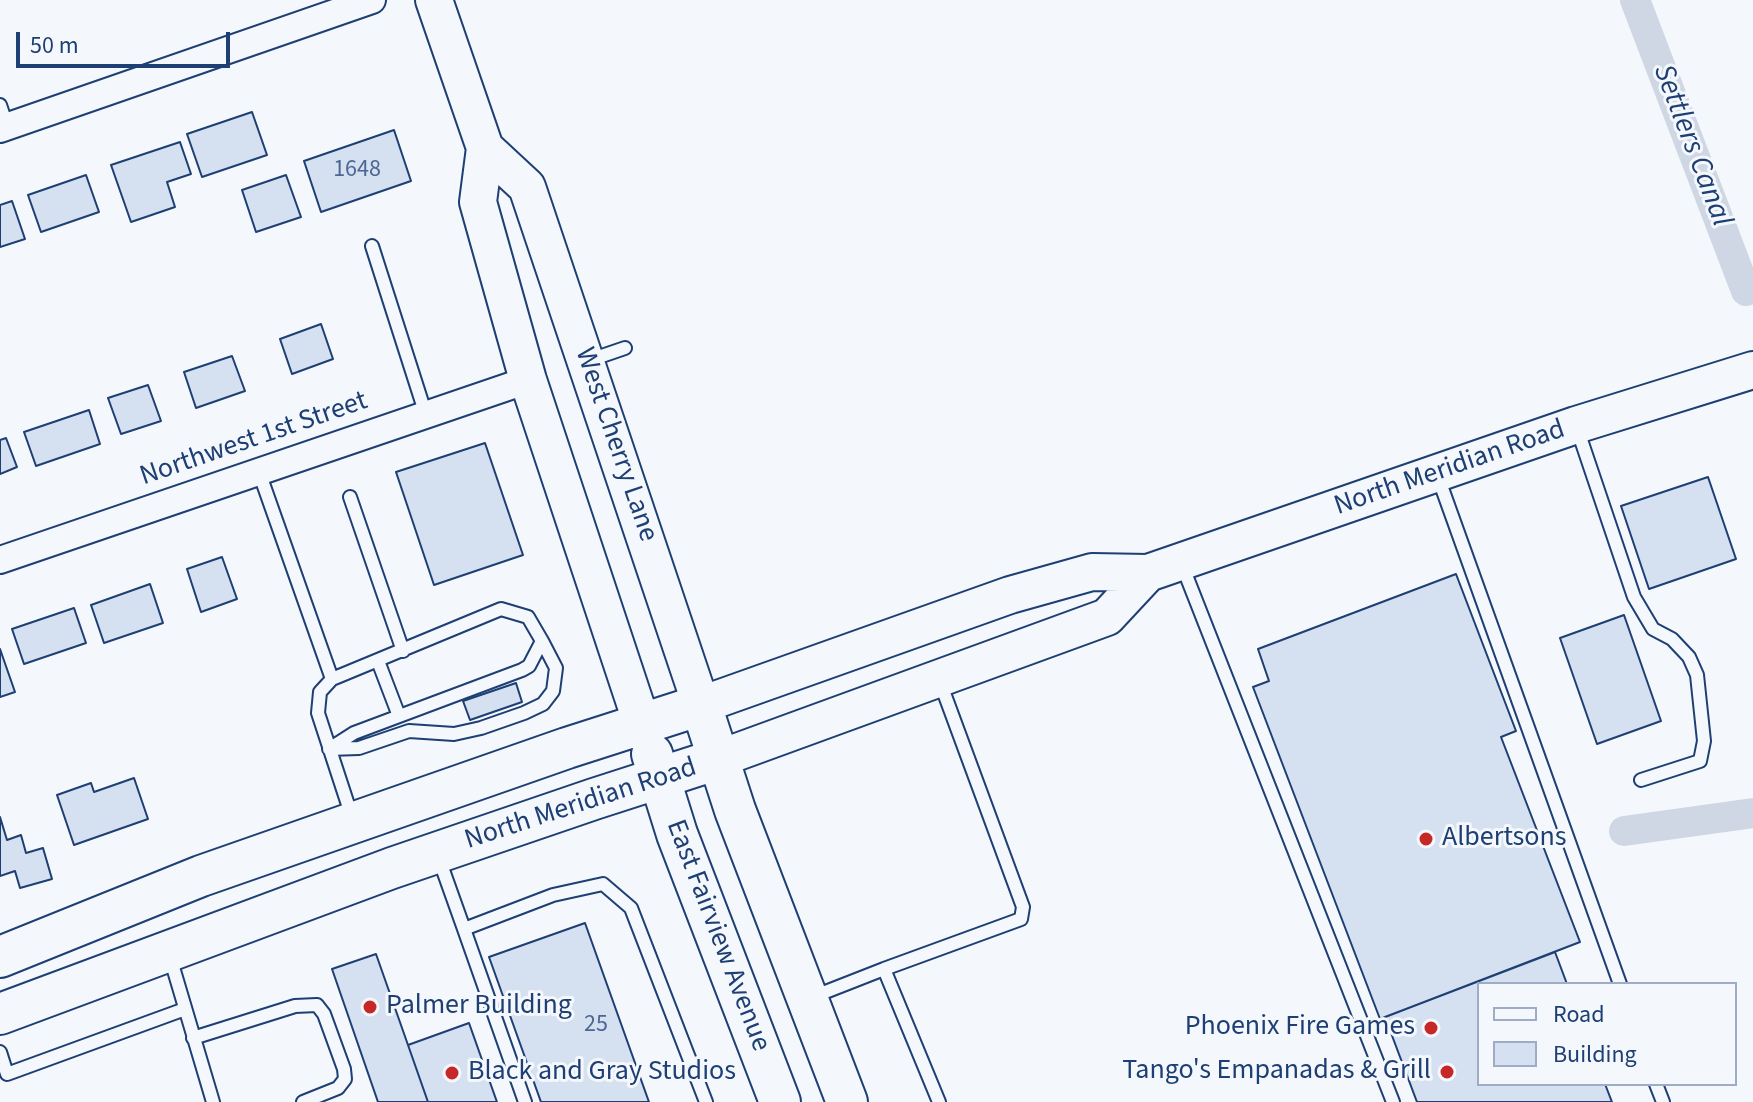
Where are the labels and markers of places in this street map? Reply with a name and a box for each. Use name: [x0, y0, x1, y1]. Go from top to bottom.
place label: Albertsons: [1442, 822, 1567, 856]
marker: Albertsons: [1417, 830, 1435, 848]
place label: Palmer Building: [386, 990, 572, 1024]
marker: Palmer Building: [361, 998, 379, 1016]
place label: Phoenix Fire Games: [1185, 1011, 1415, 1045]
marker: Phoenix Fire Games: [1422, 1019, 1440, 1037]
place label: Tango's Empanadas & Grill: [1122, 1055, 1431, 1089]
place label: Black and Gray Studios: [468, 1056, 736, 1090]
marker: Tango's Empanadas & Grill: [1438, 1063, 1456, 1081]
marker: Black and Gray Studios: [443, 1064, 461, 1082]

